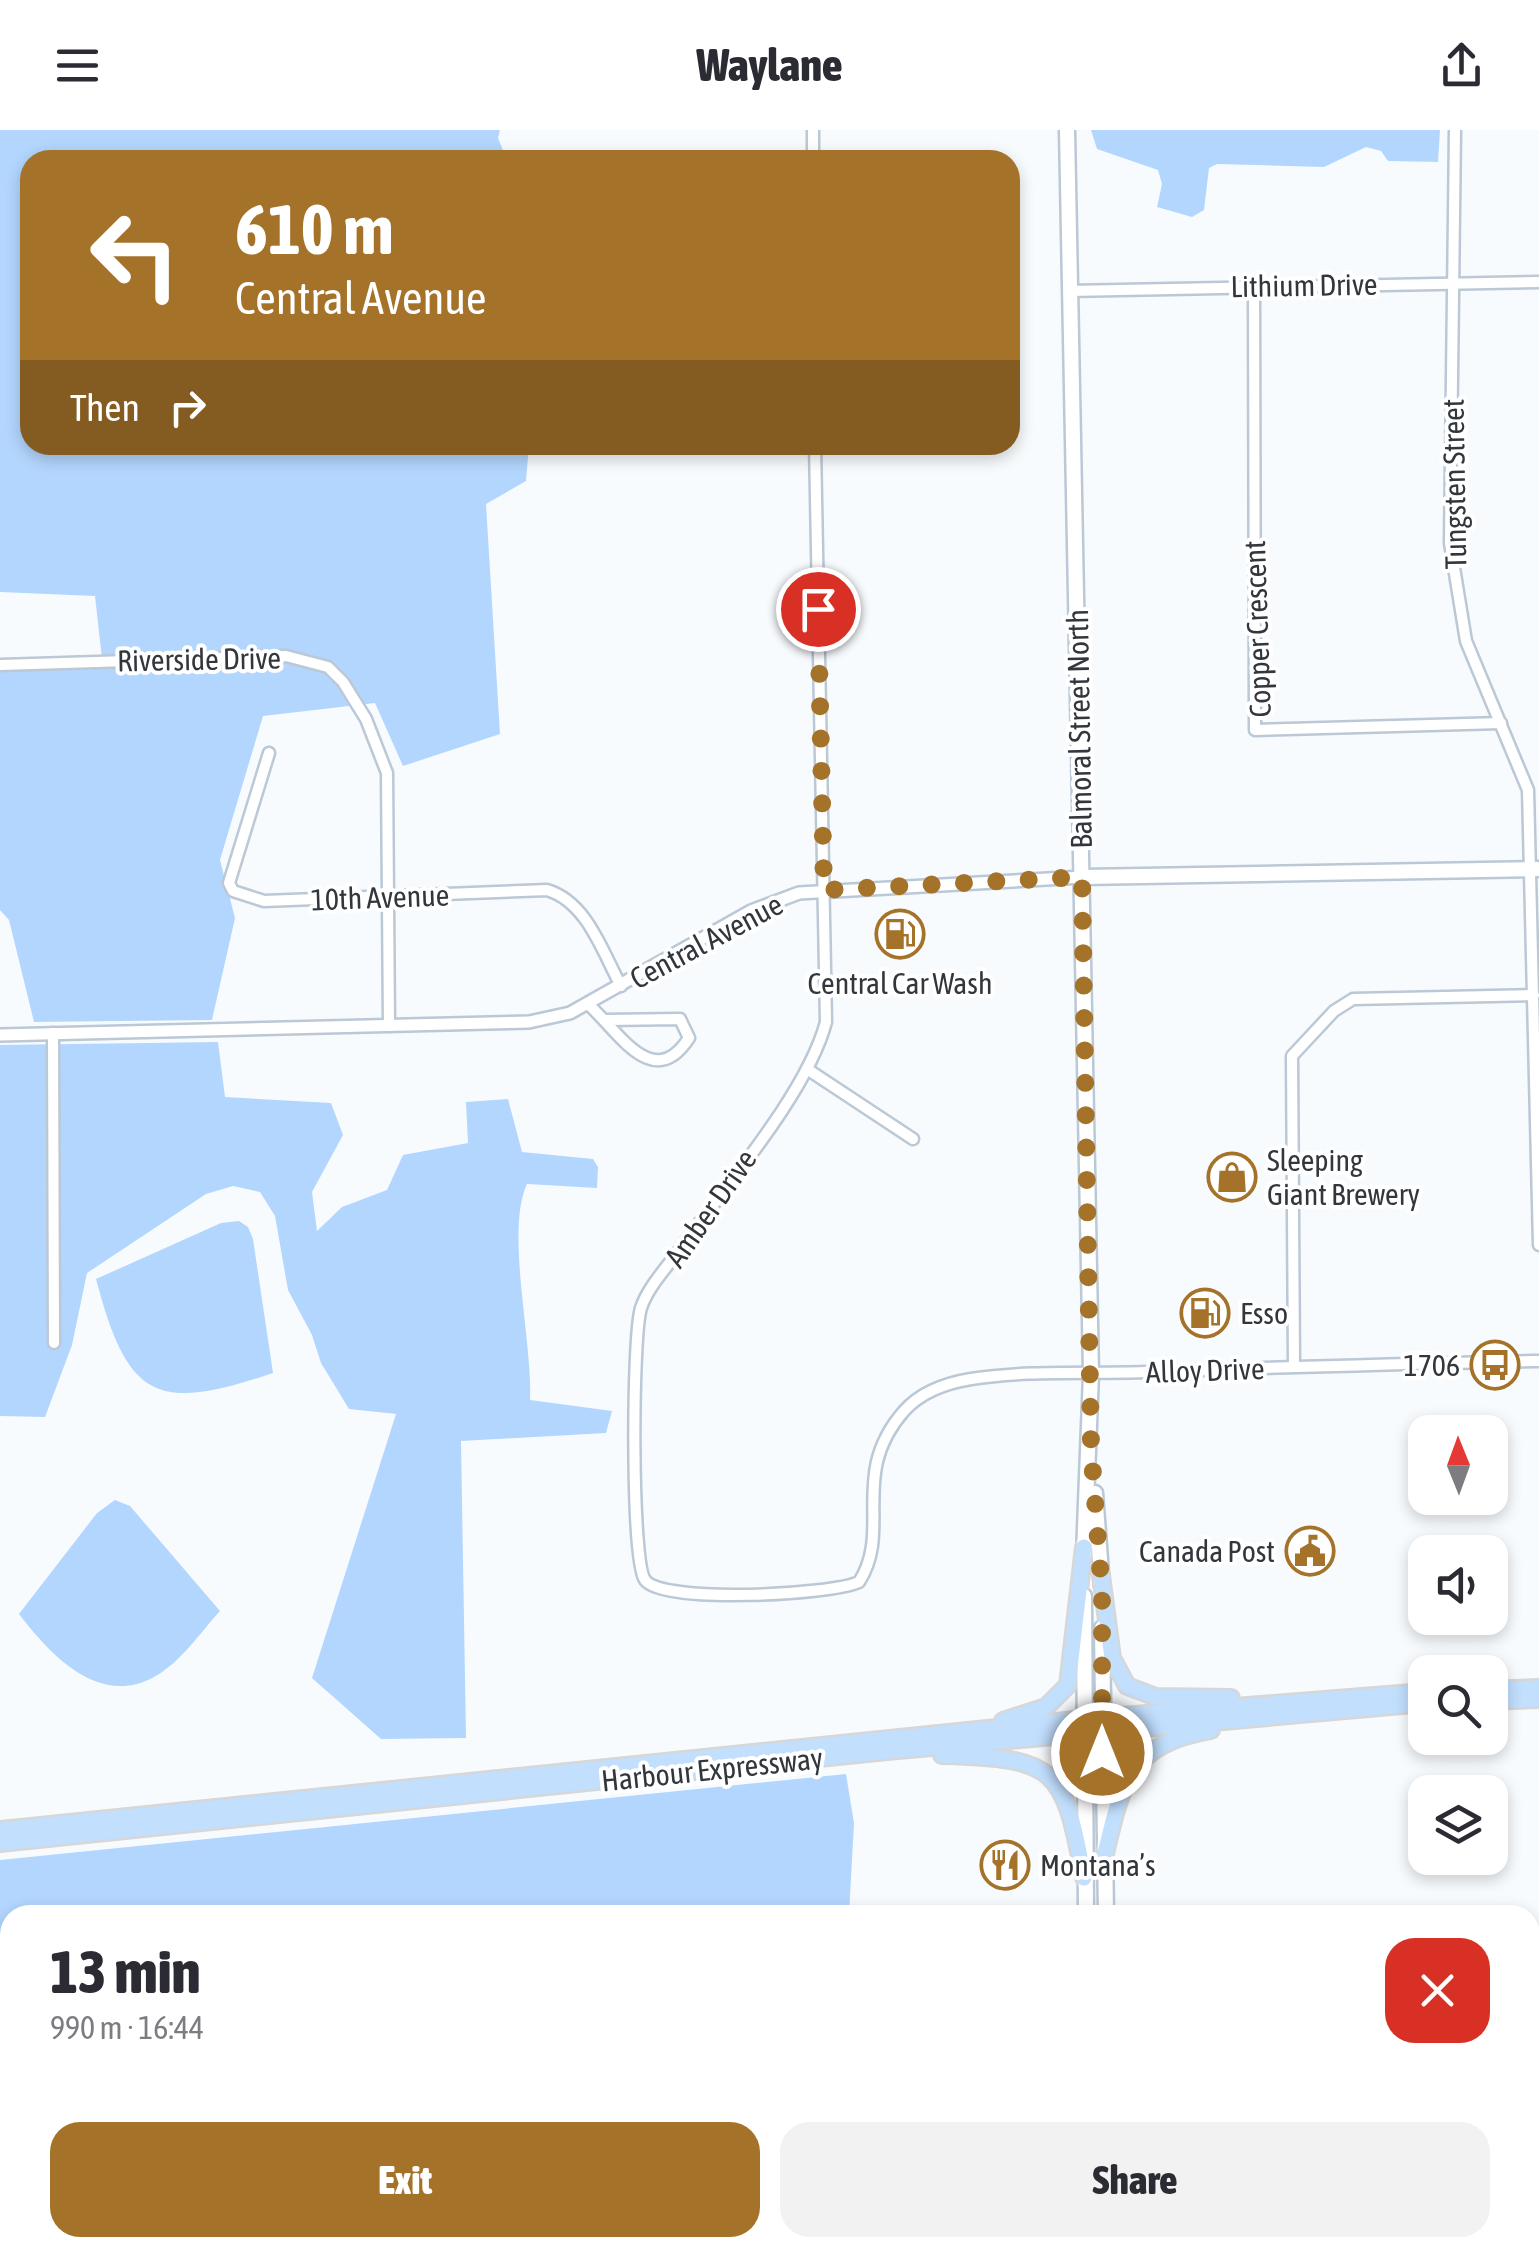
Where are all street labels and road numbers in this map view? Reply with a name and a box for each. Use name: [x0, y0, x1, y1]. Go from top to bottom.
street label: Lithium Drive: [1230, 267, 1378, 303]
street label: Tungsten Street: [1436, 398, 1472, 570]
street label: Copper Crescent: [1237, 540, 1277, 718]
street label: Balmoral Street North: [1060, 609, 1098, 849]
street label: Riverside Drive: [117, 641, 281, 677]
street label: 10th Avenue: [310, 878, 450, 916]
street label: Central Avenue: [624, 887, 788, 995]
street label: Amber Drive: [657, 1143, 763, 1273]
street label: Alloy Drive: [1145, 1351, 1265, 1389]
street label: Harbour Expressway: [599, 1740, 825, 1798]

